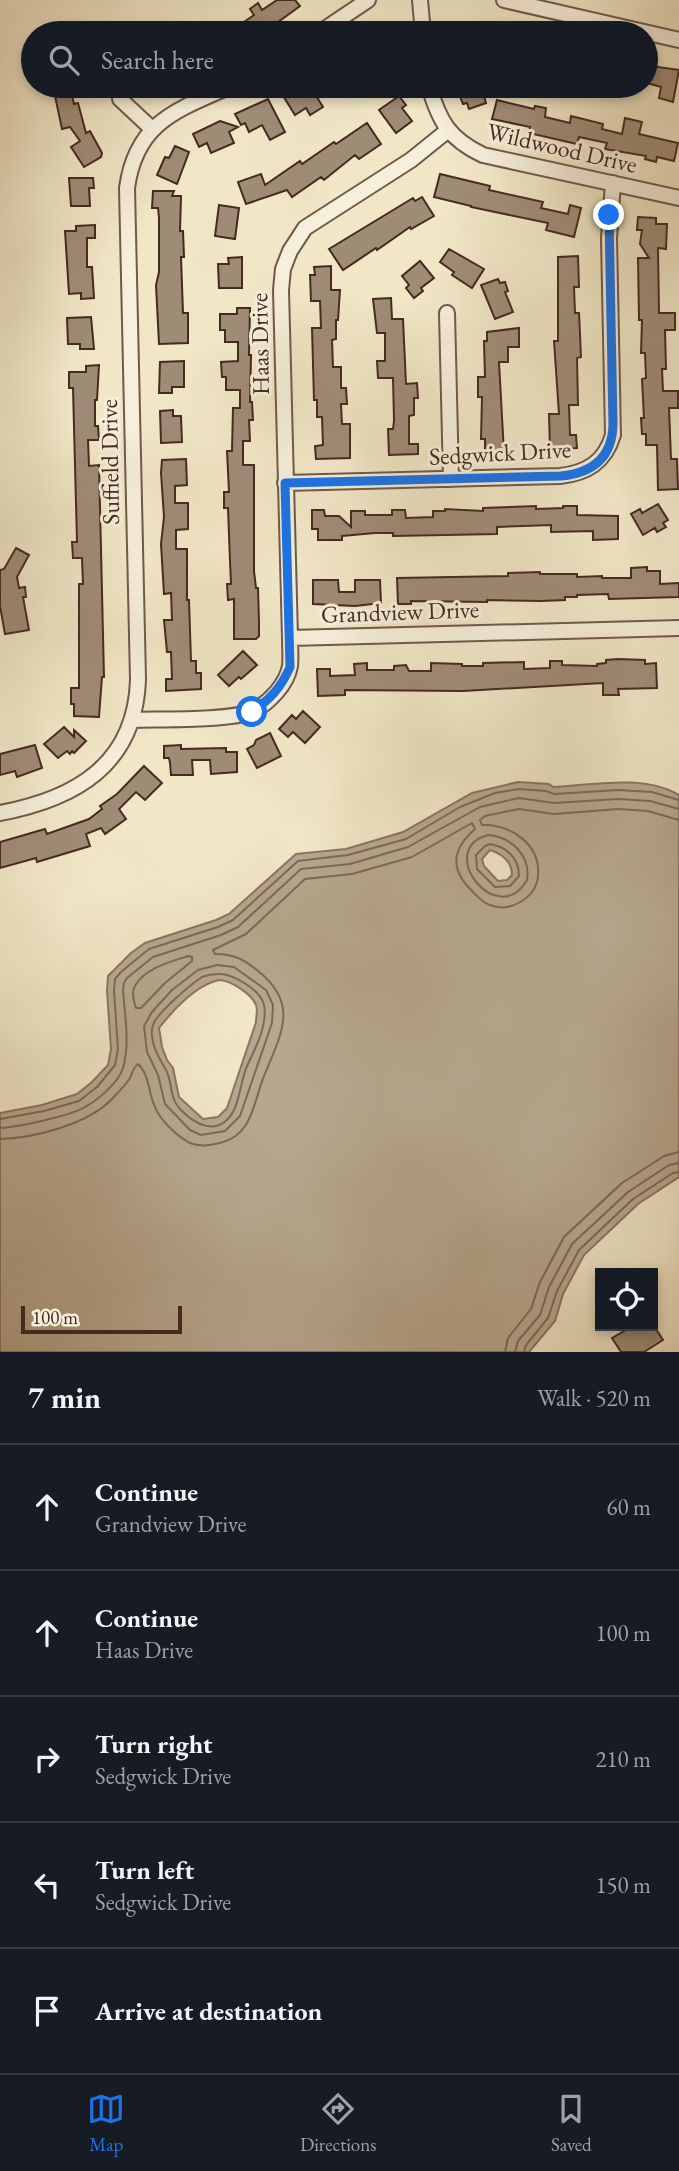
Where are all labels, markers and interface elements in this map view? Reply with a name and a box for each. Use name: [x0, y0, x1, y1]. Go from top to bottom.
search box: [21, 21, 658, 98]
icon: search: [45, 41, 83, 79]
text: Search here: [101, 43, 214, 77]
street label: Wildwood Drive: [484, 115, 640, 180]
route end: [593, 199, 624, 230]
street label: Haas Drive: [243, 293, 276, 395]
street label: Suffield Drive: [93, 399, 126, 525]
street label: Sedgwick Drive: [428, 433, 572, 472]
street label: Grandview Drive: [320, 593, 480, 630]
route start: [236, 696, 267, 727]
map controls: [595, 1268, 658, 1331]
button: locate: [595, 1268, 658, 1331]
scale bar: [21, 1303, 182, 1335]
text: 100 m: [32, 1305, 78, 1330]
text: 7 min: [28, 1378, 101, 1417]
text: Walk · 520 m: [537, 1383, 651, 1413]
text: Continue: [95, 1475, 198, 1509]
icon: ahead: [28, 1488, 66, 1526]
text: 60 m: [606, 1492, 651, 1522]
text: Grandview Drive: [95, 1509, 247, 1539]
text: Continue: [95, 1601, 198, 1635]
icon: ahead: [28, 1614, 66, 1652]
text: 100 m: [595, 1618, 651, 1648]
text: Haas Drive: [95, 1635, 193, 1665]
text: Turn right: [95, 1727, 213, 1761]
icon: right: [28, 1740, 66, 1778]
text: 210 m: [595, 1744, 651, 1774]
text: Sedgwick Drive: [95, 1761, 231, 1791]
text: Turn left: [95, 1853, 194, 1887]
icon: left: [28, 1866, 66, 1904]
text: 150 m: [595, 1870, 651, 1900]
text: Sedgwick Drive: [95, 1887, 231, 1917]
icon: arrive: [28, 1992, 66, 2030]
text: Arrive at destination: [95, 1994, 322, 2028]
tab: Map: [87, 2090, 125, 2157]
tab: Directions: [300, 2090, 376, 2157]
tab: Saved: [551, 2090, 592, 2157]

